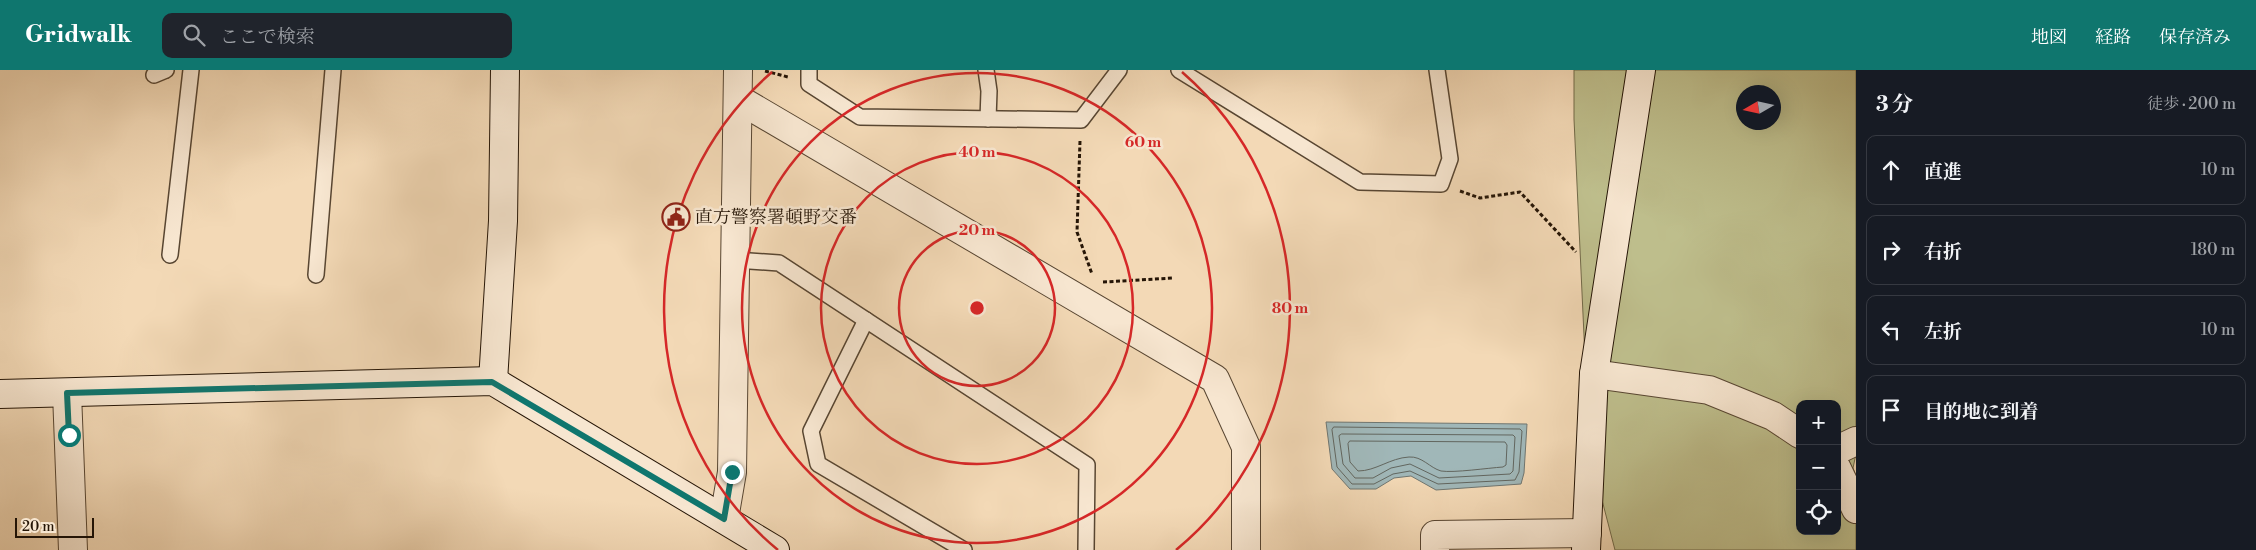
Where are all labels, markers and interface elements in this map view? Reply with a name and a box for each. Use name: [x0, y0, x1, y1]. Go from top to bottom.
search box: [162, 13, 512, 58]
text: Gridwalk: [25, 20, 132, 50]
icon: search: [180, 21, 208, 49]
text: ここで検索: [220, 25, 315, 49]
text: 地図: [2031, 26, 2067, 49]
text: 経路: [2095, 26, 2131, 49]
text: 保存済み: [2159, 26, 2231, 49]
north arrow: [1736, 85, 1781, 130]
text: 3 分: [1876, 92, 1913, 118]
text: 徒歩 · 200 m: [2147, 94, 2236, 114]
text: 60 m: [1125, 133, 1162, 152]
text: 40 m: [958, 143, 996, 162]
icon: ahead: [1877, 156, 1905, 184]
text: 直進: [1924, 160, 1962, 184]
text: 10 m: [2201, 160, 2235, 180]
public building icon: 直方警察署頓野交番: [661, 202, 691, 232]
place label: 直方警察署頓野交番: [695, 206, 857, 229]
text: 20 m: [959, 221, 996, 240]
icon: right: [1877, 236, 1905, 264]
text: 右折: [1924, 240, 1962, 264]
text: 180 m: [2191, 240, 2235, 260]
centre of rings: [968, 299, 986, 317]
text: 80 m: [1272, 299, 1309, 318]
icon: left: [1877, 316, 1905, 344]
text: 左折: [1924, 320, 1962, 344]
text: 10 m: [2201, 320, 2235, 340]
icon: arrive: [1877, 396, 1905, 424]
map controls: [1796, 400, 1841, 535]
button: +: [1796, 400, 1841, 445]
text: 目的地に到着: [1924, 400, 2038, 424]
route start: [58, 424, 81, 447]
button: −: [1796, 445, 1841, 490]
route end: [721, 461, 744, 484]
button: locate: [1796, 490, 1841, 535]
scale bar: [15, 515, 94, 538]
text: 20 m: [22, 518, 54, 536]

